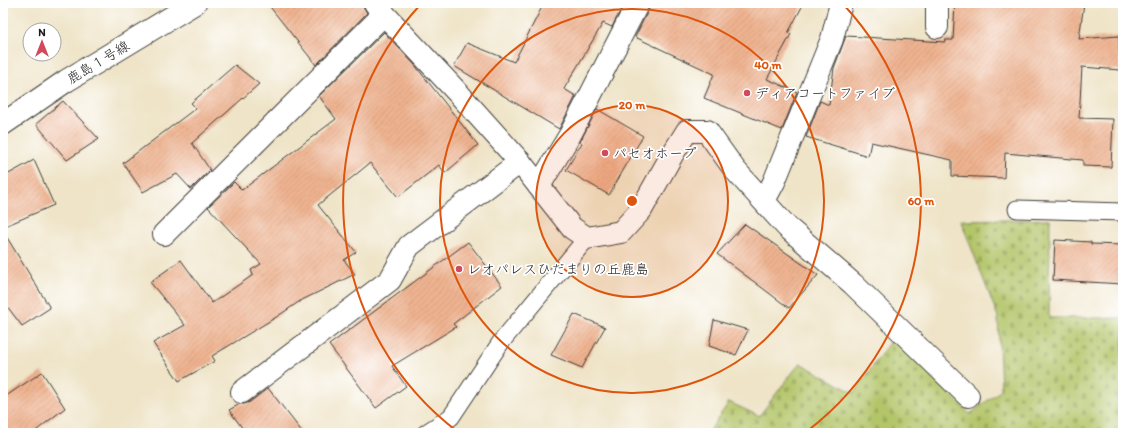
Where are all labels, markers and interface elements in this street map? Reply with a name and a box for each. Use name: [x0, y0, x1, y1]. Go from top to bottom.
north arrow: [22, 22, 62, 62]
text: N: [38, 26, 46, 39]
street label: 鹿島１号線: [64, 37, 133, 88]
text: 40 m: [754, 58, 783, 72]
place label: ディアコートファイブ: [755, 85, 895, 102]
marker: ディアコートファイブ: [742, 88, 752, 98]
text: 20 m: [619, 98, 646, 112]
place label: パセオホープ: [613, 145, 696, 162]
marker: パセオホープ: [600, 148, 610, 158]
centre of rings: [625, 194, 639, 208]
text: 60 m: [908, 194, 935, 208]
place label: レオパレスひだまりの丘鹿島: [467, 261, 649, 278]
marker: レオパレスひだまりの丘鹿島: [454, 264, 464, 274]

